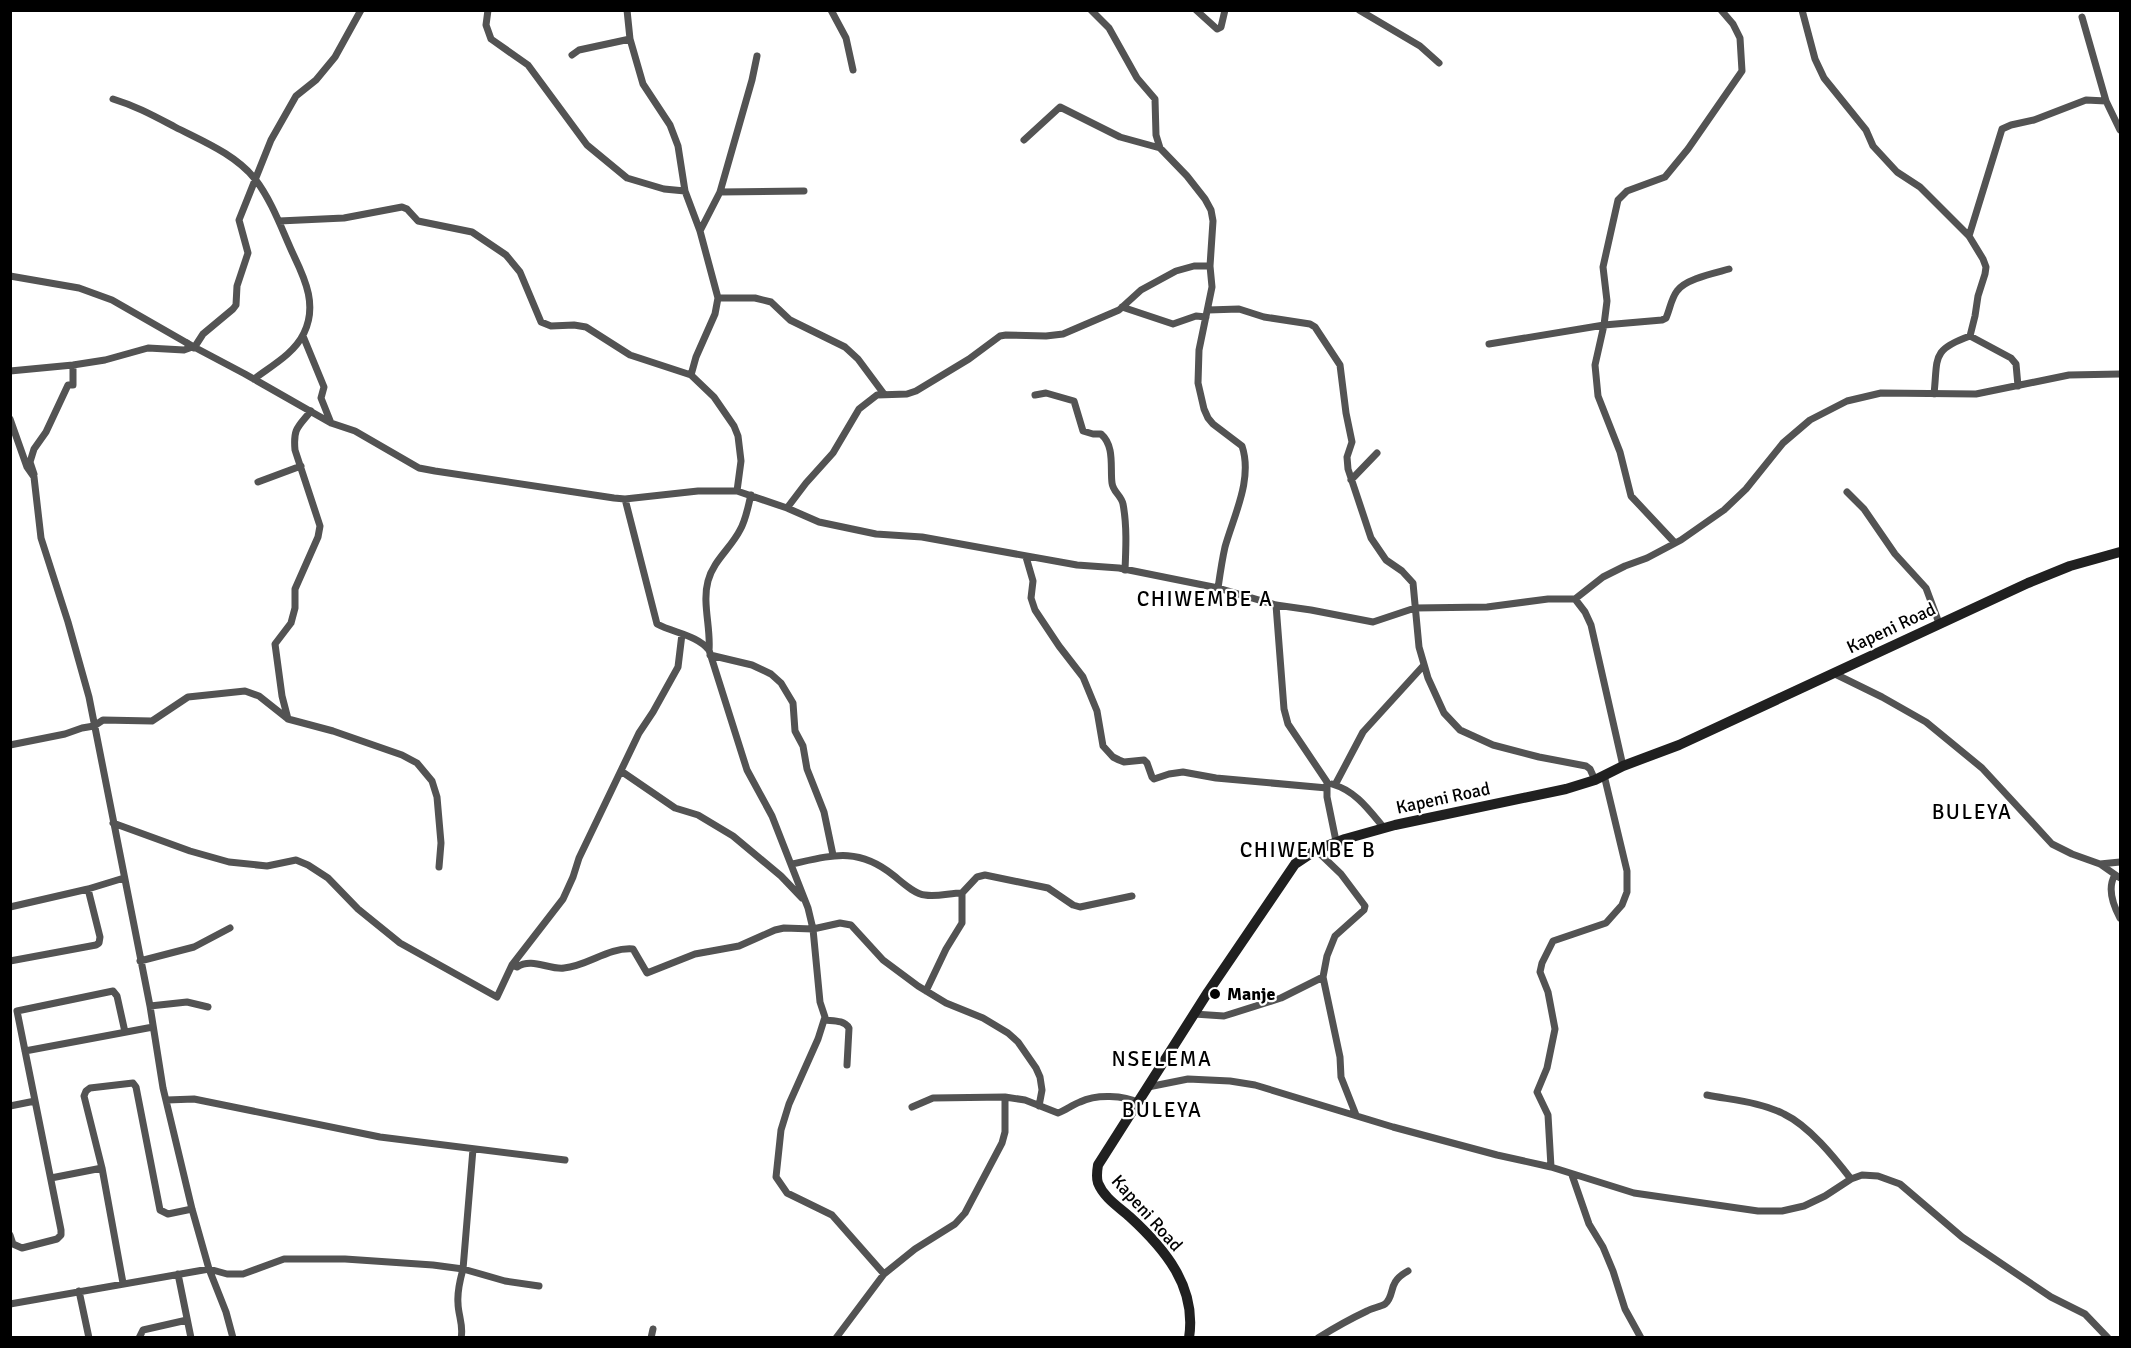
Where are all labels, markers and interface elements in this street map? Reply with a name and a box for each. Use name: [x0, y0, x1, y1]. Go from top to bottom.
district label: CHIWEMBE A: [1137, 586, 1273, 612]
street label: Kapeni Road: [1843, 598, 1939, 658]
street label: Kapeni Road: [1394, 777, 1492, 819]
district label: BULEYA: [1932, 799, 2012, 825]
district label: CHIWEMBE B: [1240, 837, 1376, 863]
place label: Manje: [1227, 983, 1276, 1005]
marker: Manje: [1208, 987, 1222, 1001]
district label: NSELEMA: [1112, 1046, 1212, 1072]
district label: BULEYA: [1122, 1097, 1202, 1123]
street label: Kapeni Road: [1107, 1170, 1187, 1256]

